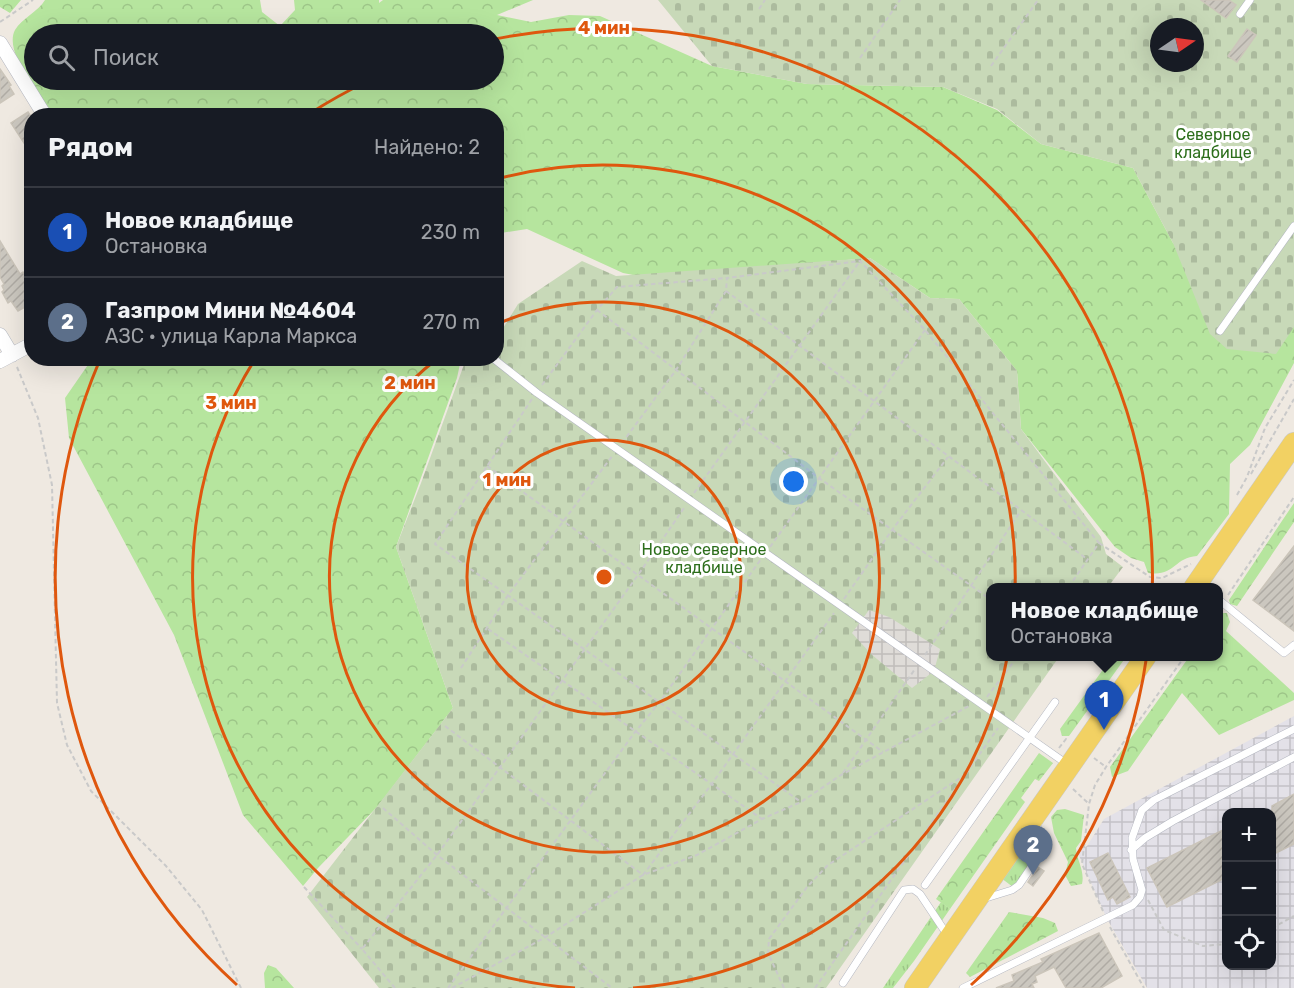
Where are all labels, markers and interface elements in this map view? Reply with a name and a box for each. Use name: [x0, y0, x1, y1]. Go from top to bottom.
text: 4 мин: [578, 17, 630, 39]
north arrow: [1150, 18, 1204, 72]
search box: [24, 24, 504, 90]
icon: search: [45, 41, 78, 74]
text: Поиск: [93, 44, 159, 71]
park label: Северное кладбище: [1174, 125, 1252, 162]
text: Рядом: [48, 132, 133, 163]
text: Найдено: 2: [374, 135, 480, 159]
text: Новое кладбище: [105, 207, 293, 234]
text: 1: [63, 220, 72, 244]
text: 230 m: [421, 220, 480, 244]
text: Остановка: [105, 234, 208, 258]
text: Газпром Мини №4604: [105, 297, 356, 324]
text: 2: [61, 310, 74, 334]
text: 270 m: [423, 310, 480, 334]
text: АЗС · улица Карла Маркса: [105, 324, 357, 348]
text: 2 мин: [384, 372, 436, 394]
text: 3 мин: [205, 392, 257, 414]
your location: [779, 467, 808, 496]
text: 1 мин: [483, 469, 531, 491]
park label: Новое северное кладбище: [642, 540, 766, 577]
centre of rings: [594, 567, 614, 587]
popup: [986, 583, 1223, 661]
text: Новое кладбище: [1010, 597, 1199, 624]
text: Остановка: [1010, 624, 1113, 648]
pin: 1: [1084, 680, 1124, 730]
map controls: [1222, 808, 1276, 970]
button: +: [1222, 808, 1276, 862]
pin: 2: [1014, 826, 1052, 875]
button: −: [1222, 862, 1276, 916]
button: locate: [1222, 916, 1276, 970]

